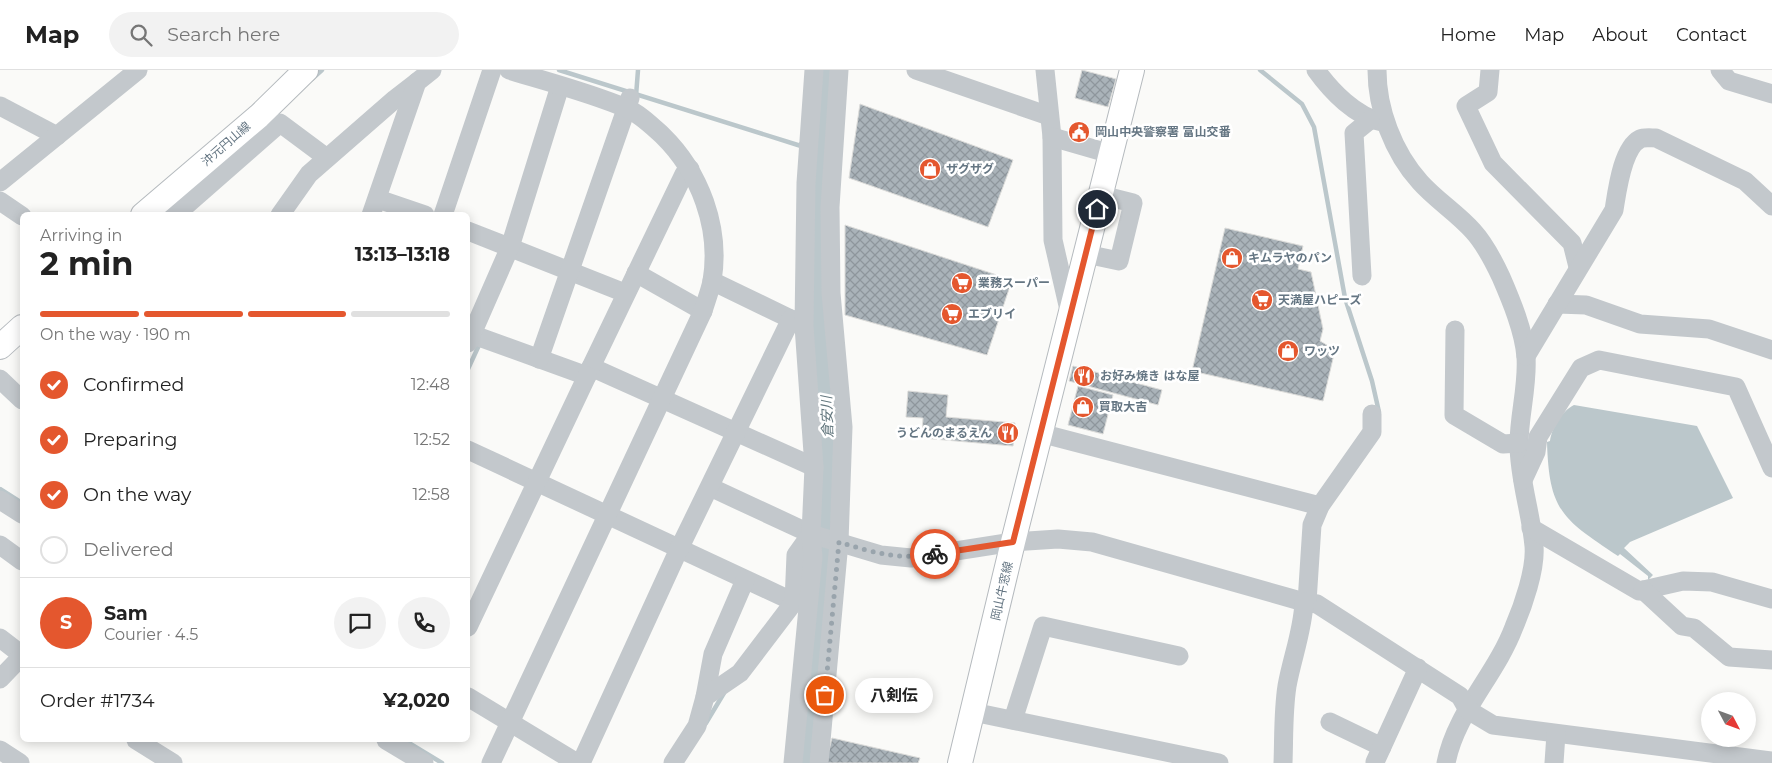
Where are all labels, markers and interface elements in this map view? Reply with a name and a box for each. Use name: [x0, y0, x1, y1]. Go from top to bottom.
search box: [109, 12, 459, 57]
text: Map: [25, 20, 79, 49]
icon: search: [127, 21, 155, 49]
text: Search here: [167, 23, 280, 46]
text: Home: [1440, 24, 1496, 46]
text: Map: [1524, 24, 1564, 46]
text: About: [1592, 24, 1648, 46]
text: Contact: [1676, 24, 1747, 46]
street label: 沖元円山線: [198, 118, 253, 169]
public building icon: 岡山中央警察署 富山交番: [1067, 120, 1091, 144]
place label: 岡山中央警察署 富山交番: [1095, 124, 1231, 139]
shop icon: ザグザグ: [918, 157, 942, 181]
place label: ザグザグ: [946, 161, 994, 176]
pin: [1076, 188, 1118, 230]
icon: home: [1083, 195, 1111, 223]
text: Arriving in: [40, 226, 122, 245]
text: 13:13–13:18: [355, 243, 450, 266]
text: 2 min: [40, 244, 133, 283]
shop icon: キムラヤのパン: [1220, 246, 1244, 270]
place label: キムラヤのパン: [1248, 250, 1332, 265]
supermarket icon: 業務スーパー: [950, 271, 974, 295]
place label: 業務スーパー: [978, 275, 1050, 290]
supermarket icon: 天満屋ハピーズ: [1250, 288, 1274, 312]
place label: 天満屋ハピーズ: [1278, 292, 1361, 307]
supermarket icon: エブリイ: [940, 302, 964, 326]
place label: エブリイ: [968, 306, 1016, 321]
text: On the way · 190 m: [40, 325, 191, 344]
shop icon: ワッツ: [1276, 339, 1300, 363]
place label: ワッツ: [1304, 343, 1340, 358]
restaurant icon: お好み焼き はな屋: [1072, 364, 1096, 388]
place label: お好み焼き はな屋: [1100, 368, 1199, 383]
icon: check: [40, 371, 68, 399]
text: Confirmed: [83, 373, 184, 396]
text: 12:48: [411, 375, 450, 394]
water label: 倉安川: [817, 394, 837, 438]
shop icon: 買取大吉: [1071, 395, 1095, 419]
place label: 買取大吉: [1099, 399, 1147, 414]
restaurant icon: うどんのまるえん: [996, 421, 1020, 445]
place label: うどんのまるえん: [896, 425, 992, 440]
icon: check: [40, 426, 68, 454]
text: Preparing: [83, 428, 178, 451]
text: 12:52: [414, 430, 450, 449]
icon: check: [40, 481, 68, 509]
text: On the way: [83, 483, 191, 506]
text: 12:58: [412, 485, 450, 504]
courier: [910, 529, 960, 579]
text: Delivered: [83, 538, 174, 561]
icon: bike: [921, 540, 949, 568]
street label: 岡山牛窓線: [987, 560, 1016, 622]
button: chat: [334, 597, 386, 649]
button: phone: [398, 597, 450, 649]
text: Sam: [104, 602, 148, 625]
text: S: [60, 611, 72, 634]
text: Courier · 4.5: [104, 625, 198, 644]
pin: [804, 674, 846, 716]
callout: 八剣伝: [855, 678, 932, 712]
icon: bag: [811, 681, 839, 709]
text: 八剣伝: [870, 686, 918, 705]
text: Order #1734: [40, 689, 155, 712]
text: ¥2,020: [383, 689, 450, 712]
north arrow: [1701, 692, 1756, 748]
map controls: [1701, 692, 1756, 747]

